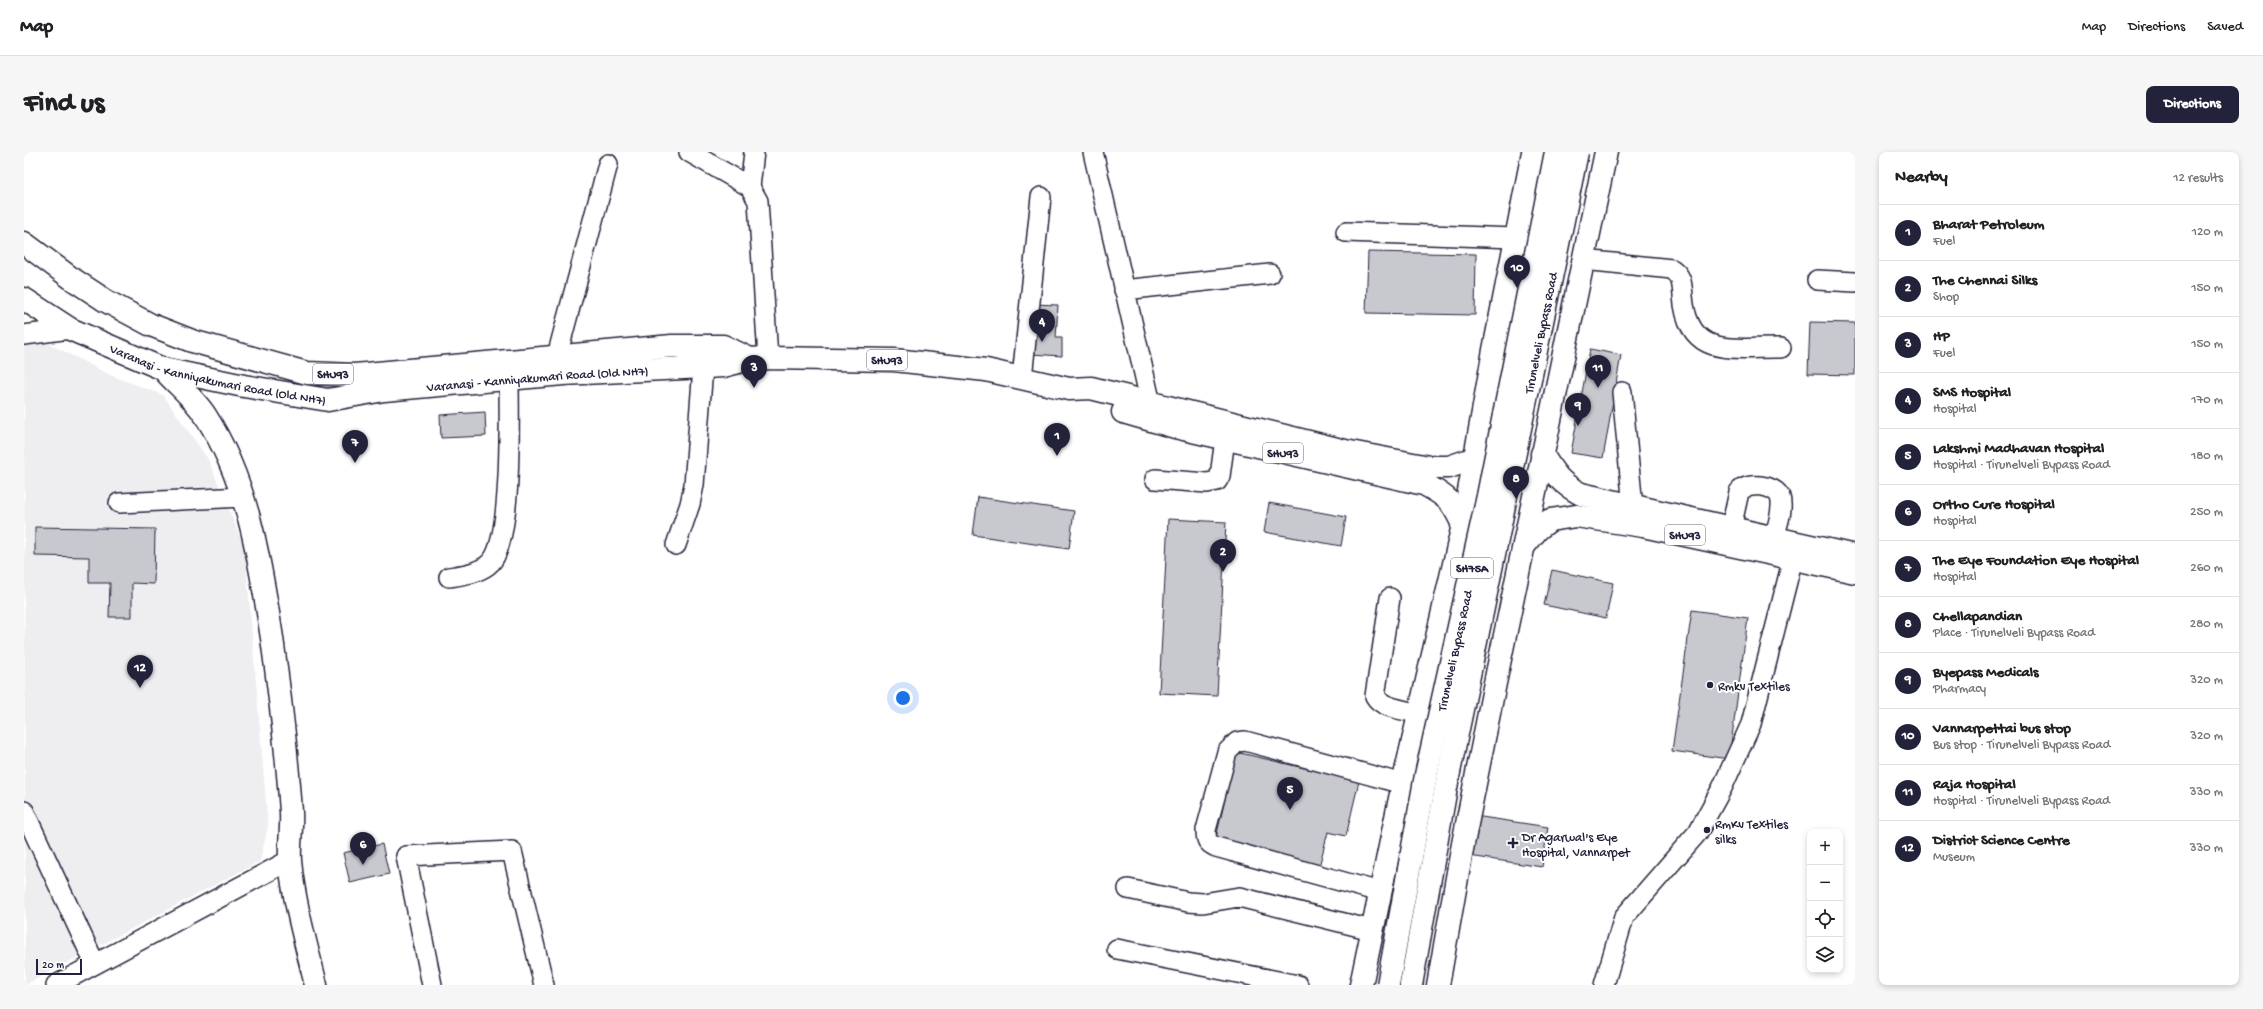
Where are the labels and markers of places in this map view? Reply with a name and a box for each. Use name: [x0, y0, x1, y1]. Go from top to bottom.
pin: 10: [1504, 255, 1530, 288]
pin: 4: [1029, 309, 1055, 342]
pin: 3: [741, 355, 767, 388]
pin: 11: [1585, 355, 1611, 388]
pin: 9: [1565, 393, 1591, 426]
pin: 1: [1044, 423, 1070, 456]
pin: 7: [342, 430, 368, 463]
pin: 8: [1503, 466, 1529, 499]
pin: 2: [1210, 539, 1236, 572]
pin: 12: [127, 655, 153, 688]
marker: Rmkv Textiles: [1705, 680, 1715, 690]
place label: Rmkv Textiles: [1718, 680, 1791, 695]
pin: 5: [1277, 777, 1303, 810]
place label: RmKv Textiles silks: [1715, 818, 1789, 848]
marker: RmKv Textiles silks: [1702, 825, 1712, 835]
place label: Dr Agarwal's Eye Hospital, Vannarpet: [1521, 831, 1631, 861]
pin: 6: [350, 832, 376, 865]
marker: Dr Agarwal's Eye Hospital, Vannarpet: [1507, 837, 1519, 849]

